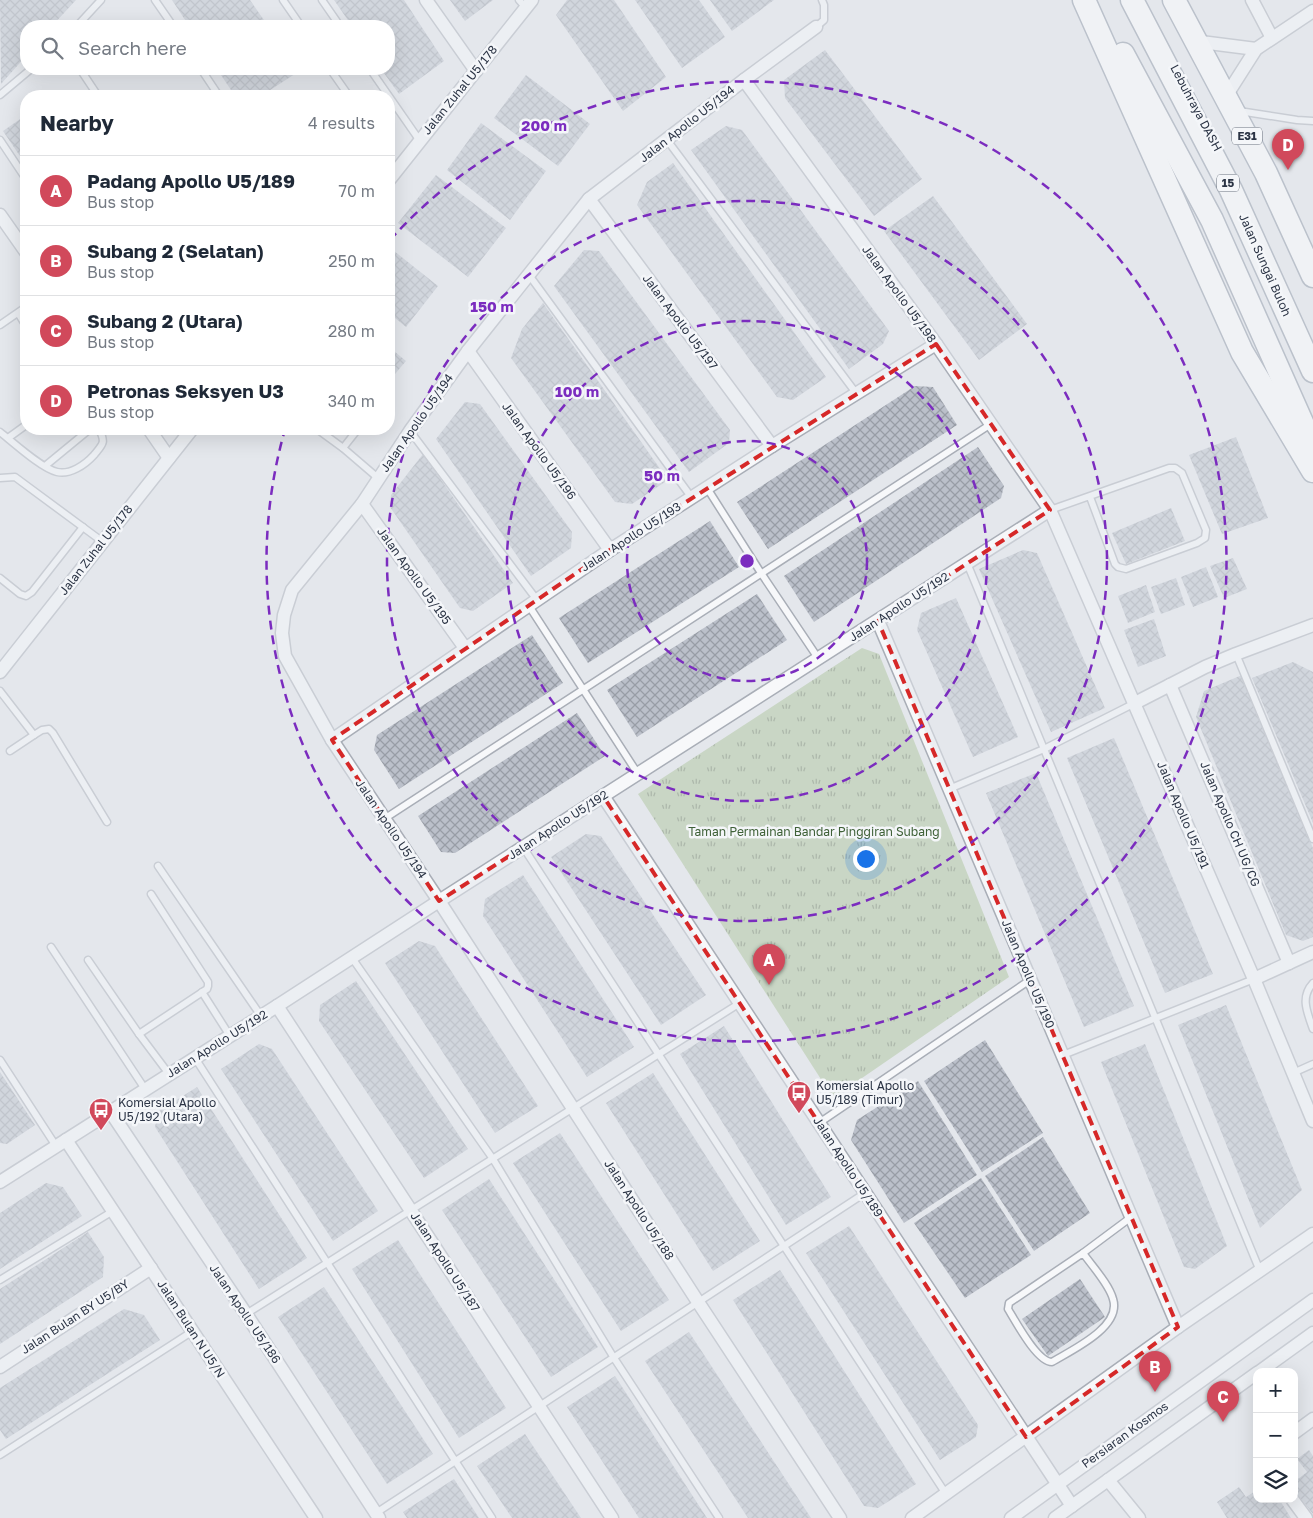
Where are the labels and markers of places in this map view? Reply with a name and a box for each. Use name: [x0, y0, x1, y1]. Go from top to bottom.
pin: D: [1272, 129, 1304, 170]
centre of rings: [738, 552, 756, 570]
pin: A: [753, 944, 785, 985]
place label: Komersial Apollo U5/189 (Timur): [816, 1078, 914, 1107]
bus stop icon: Komersial Apollo U5/189 (Timur): [786, 1080, 812, 1114]
place label: Komersial Apollo U5/192 (Utara): [118, 1095, 216, 1124]
bus stop icon: Komersial Apollo U5/192 (Utara): [88, 1097, 114, 1131]
pin: B: [1139, 1351, 1171, 1392]
pin: C: [1207, 1381, 1239, 1422]

